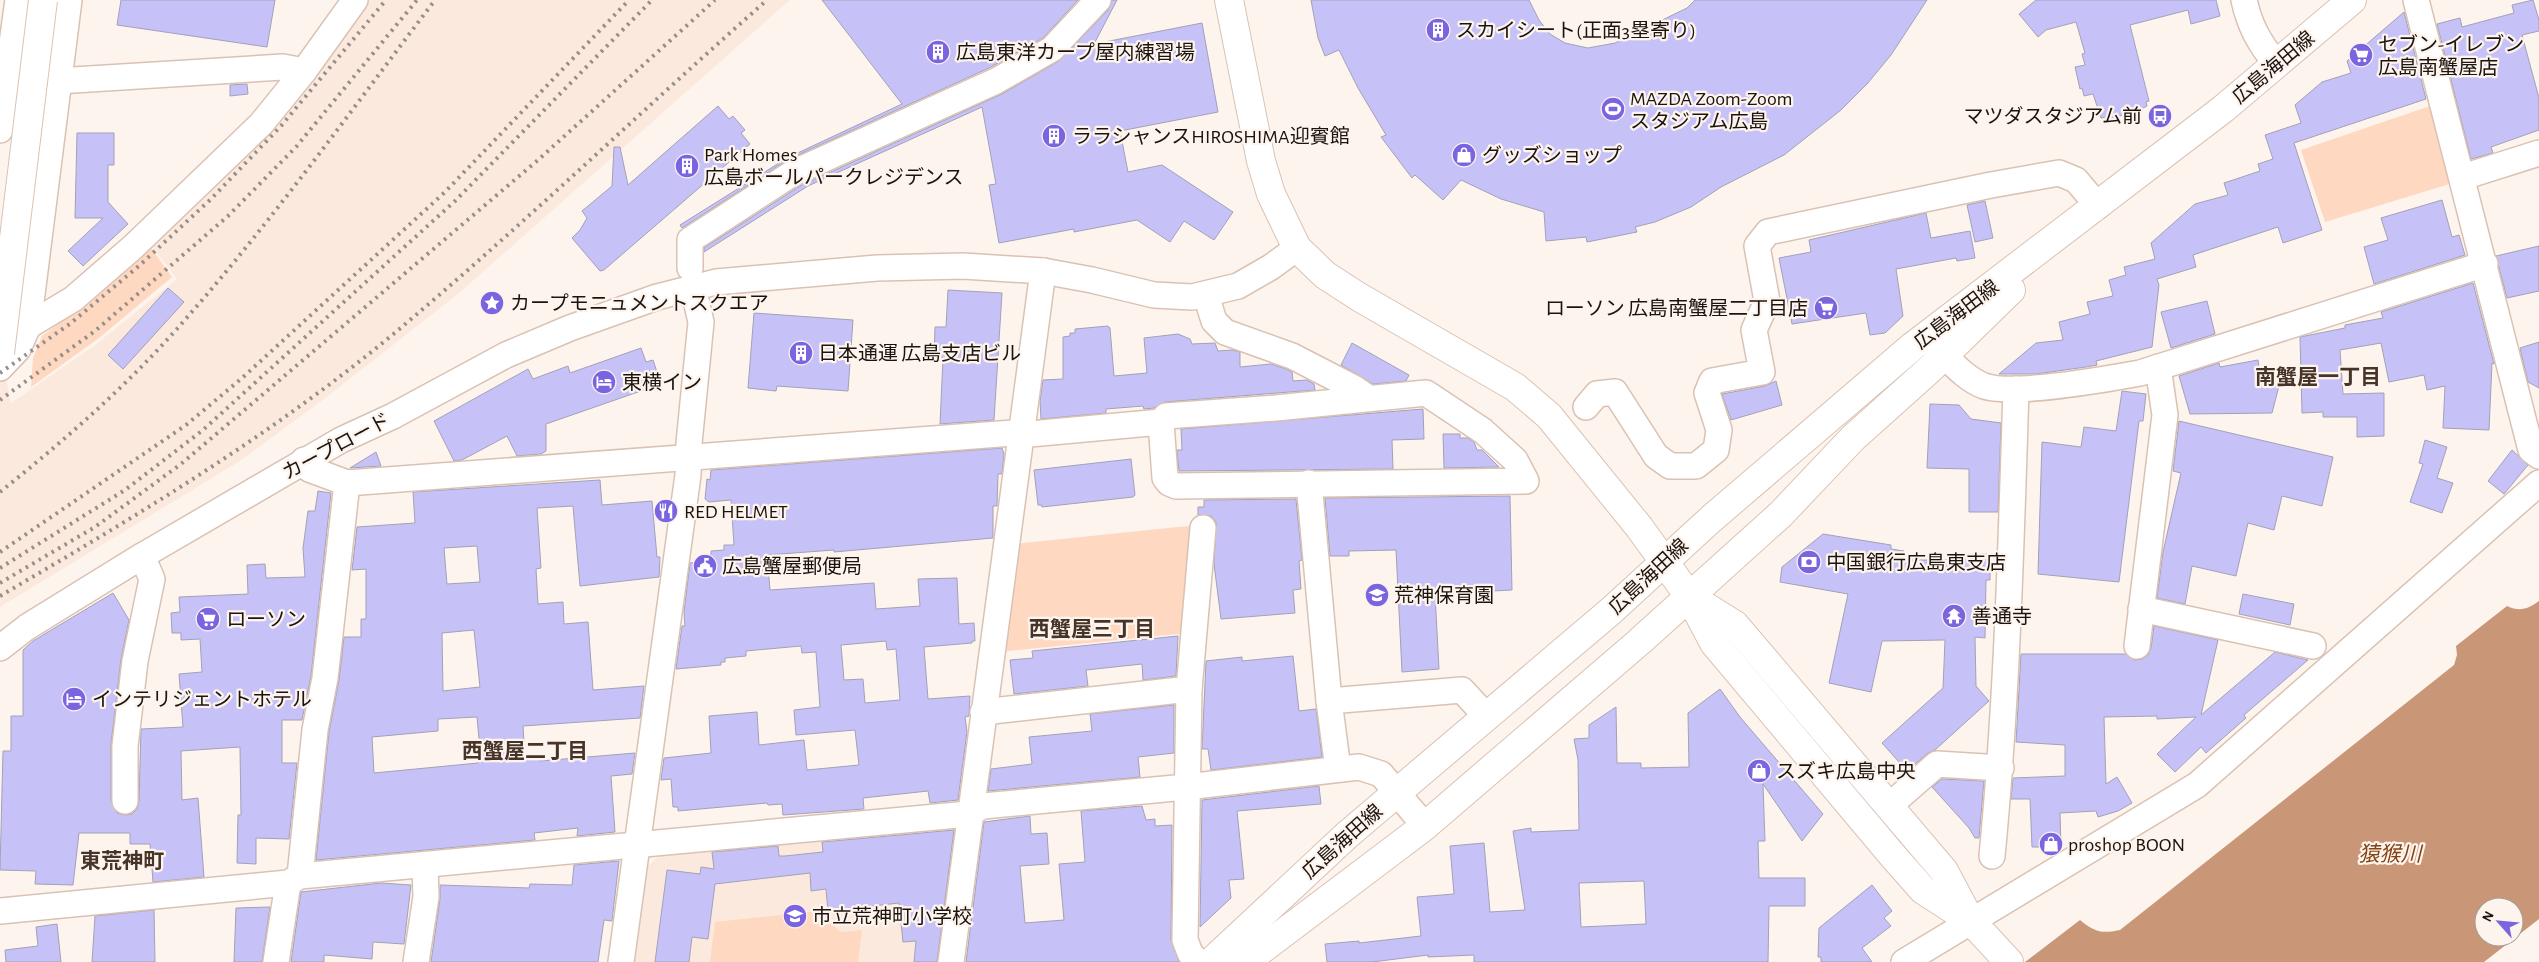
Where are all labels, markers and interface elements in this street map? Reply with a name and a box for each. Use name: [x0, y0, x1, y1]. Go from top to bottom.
building icon: スカイシート(正面3塁寄り): [1425, 17, 1451, 43]
place label: スカイシート(正面3塁寄り): [1456, 20, 1696, 41]
street label: 広島海田線: [2228, 26, 2318, 108]
place label: セブン-イレブン 広島南蟹屋店: [2378, 33, 2524, 78]
building icon: 広島東洋カープ屋内練習場: [925, 39, 951, 65]
place label: 広島東洋カープ屋内練習場: [956, 42, 1195, 63]
supermarket icon: セブン-イレブン 広島南蟹屋店: [2348, 42, 2374, 68]
place label: MAZDA Zoom-Zoom スタジアム広島: [1630, 89, 1793, 132]
sports icon: MAZDA Zoom-Zoom スタジアム広島: [1600, 96, 1626, 122]
bus stop icon: マツダスタジアム前: [2147, 103, 2173, 129]
place label: マツダスタジアム前: [1963, 106, 2142, 127]
building icon: ララシャンスHIROSHIMA迎賓館: [1041, 123, 1067, 149]
place label: ララシャンスHIROSHIMA迎賓館: [1072, 126, 1350, 147]
shop icon: グッズショップ: [1451, 142, 1477, 168]
place label: Park Homes 広島ボールパークレジデンス: [704, 145, 964, 188]
place label: グッズショップ: [1482, 145, 1622, 166]
building icon: Park Homes 広島ボールパークレジデンス: [674, 153, 700, 179]
street label: 広島海田線: [1909, 275, 2003, 353]
place icon: カープモニュメントスクエア: [479, 290, 505, 316]
place label: カープモニュメントスクエア: [510, 293, 769, 314]
supermarket icon: ローソン 広島南蟹屋二丁目店: [1813, 295, 1839, 321]
place label: ローソン 広島南蟹屋二丁目店: [1545, 298, 1808, 319]
building icon: 日本通運 広島支店ビル: [788, 340, 814, 366]
place label: 日本通運 広島支店ビル: [818, 343, 1021, 364]
district label: 南蟹屋一丁目: [2255, 366, 2381, 388]
hotel icon: 東横イン: [591, 369, 617, 395]
place label: 東横イン: [622, 372, 702, 393]
street label: カープロード: [279, 409, 394, 484]
restaurant icon: RED HELMET: [653, 498, 679, 524]
place label: RED HELMET: [684, 502, 788, 522]
street label: 広島海田線: [1604, 534, 1692, 618]
bank icon: 中国銀行広島東支店: [1796, 549, 1822, 575]
place label: 中国銀行広島東支店: [1826, 552, 2006, 573]
public building icon: 広島蟹屋郵便局: [692, 553, 718, 579]
place label: 広島蟹屋郵便局: [722, 556, 862, 577]
school or university icon: 荒神保育園: [1364, 582, 1390, 608]
place label: 荒神保育園: [1394, 585, 1494, 606]
temple icon: 善通寺: [1941, 603, 1967, 629]
supermarket icon: ローソン: [195, 606, 221, 632]
place label: 善通寺: [1972, 606, 2032, 627]
place label: ローソン: [226, 610, 306, 630]
district label: 西蟹屋三丁目: [1029, 618, 1155, 640]
hotel icon: インテリジェントホテル: [61, 686, 87, 712]
place label: インテリジェントホテル: [92, 690, 312, 710]
district label: 西蟹屋二丁目: [462, 740, 588, 762]
shop icon: スズキ広島中央: [1746, 758, 1772, 784]
place label: スズキ広島中央: [1776, 761, 1916, 782]
street label: 広島海田線: [1297, 799, 1387, 883]
shop icon: proshop BOON: [2038, 831, 2064, 857]
place label: proshop BOON: [2068, 835, 2185, 855]
water label: 猿猴川: [2359, 843, 2423, 865]
district label: 東荒神町: [80, 849, 164, 872]
north arrow: [2474, 897, 2524, 947]
school or university icon: 市立荒神町小学校: [782, 903, 808, 929]
place label: 市立荒神町小学校: [812, 906, 972, 927]
text: N: [2480, 909, 2497, 924]

